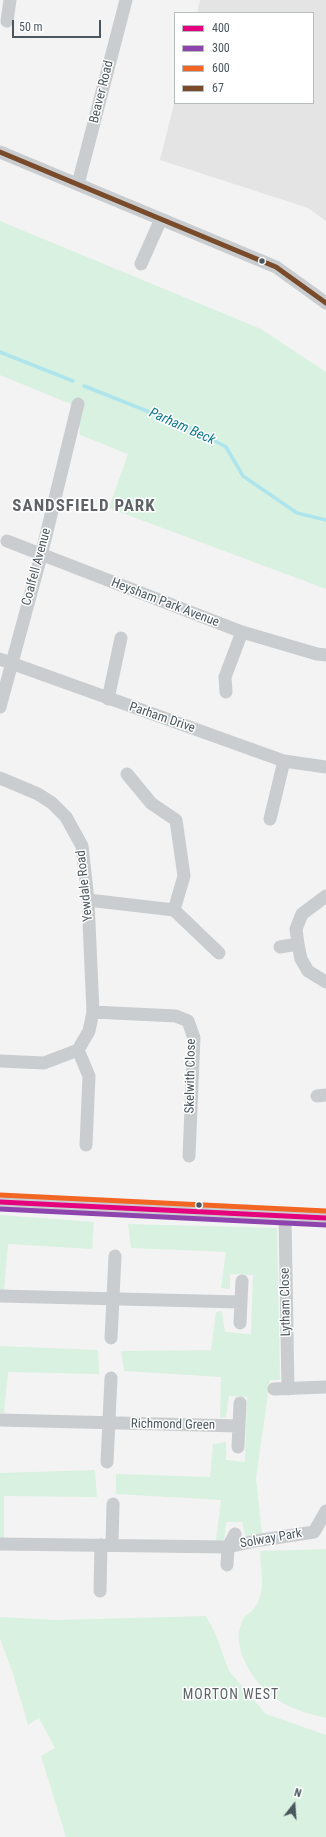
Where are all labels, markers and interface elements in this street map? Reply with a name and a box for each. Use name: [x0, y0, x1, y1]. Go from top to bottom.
scale bar: [14, 12, 103, 38]
legend: [174, 12, 314, 104]
text: 50 m: [19, 20, 43, 34]
text: 400: [212, 21, 230, 35]
text: 300: [212, 41, 230, 55]
street label: Beaver Road: [87, 59, 117, 125]
text: 600: [212, 61, 230, 75]
text: 67: [212, 81, 224, 95]
unlabelled marker: [257, 256, 267, 266]
water label: Parham Beck: [146, 405, 218, 449]
district label: SANDSFIELD PARK: [12, 497, 156, 517]
street label: Coalfell Avenue: [19, 527, 55, 607]
street label: Heysham Park Avenue: [109, 575, 221, 631]
street label: Parham Drive: [127, 699, 197, 737]
street label: Yewdale Road: [73, 849, 97, 923]
street label: Skelwith Close: [183, 1038, 199, 1114]
unlabelled marker: [194, 1200, 204, 1210]
street label: Lytham Close: [278, 1267, 294, 1337]
street label: Richmond Green: [131, 1416, 215, 1434]
street label: Solway Park: [239, 1526, 303, 1552]
district label: MORTON WEST: [183, 1687, 279, 1703]
north arrow: [274, 1785, 314, 1825]
text: N: [293, 1786, 303, 1800]

